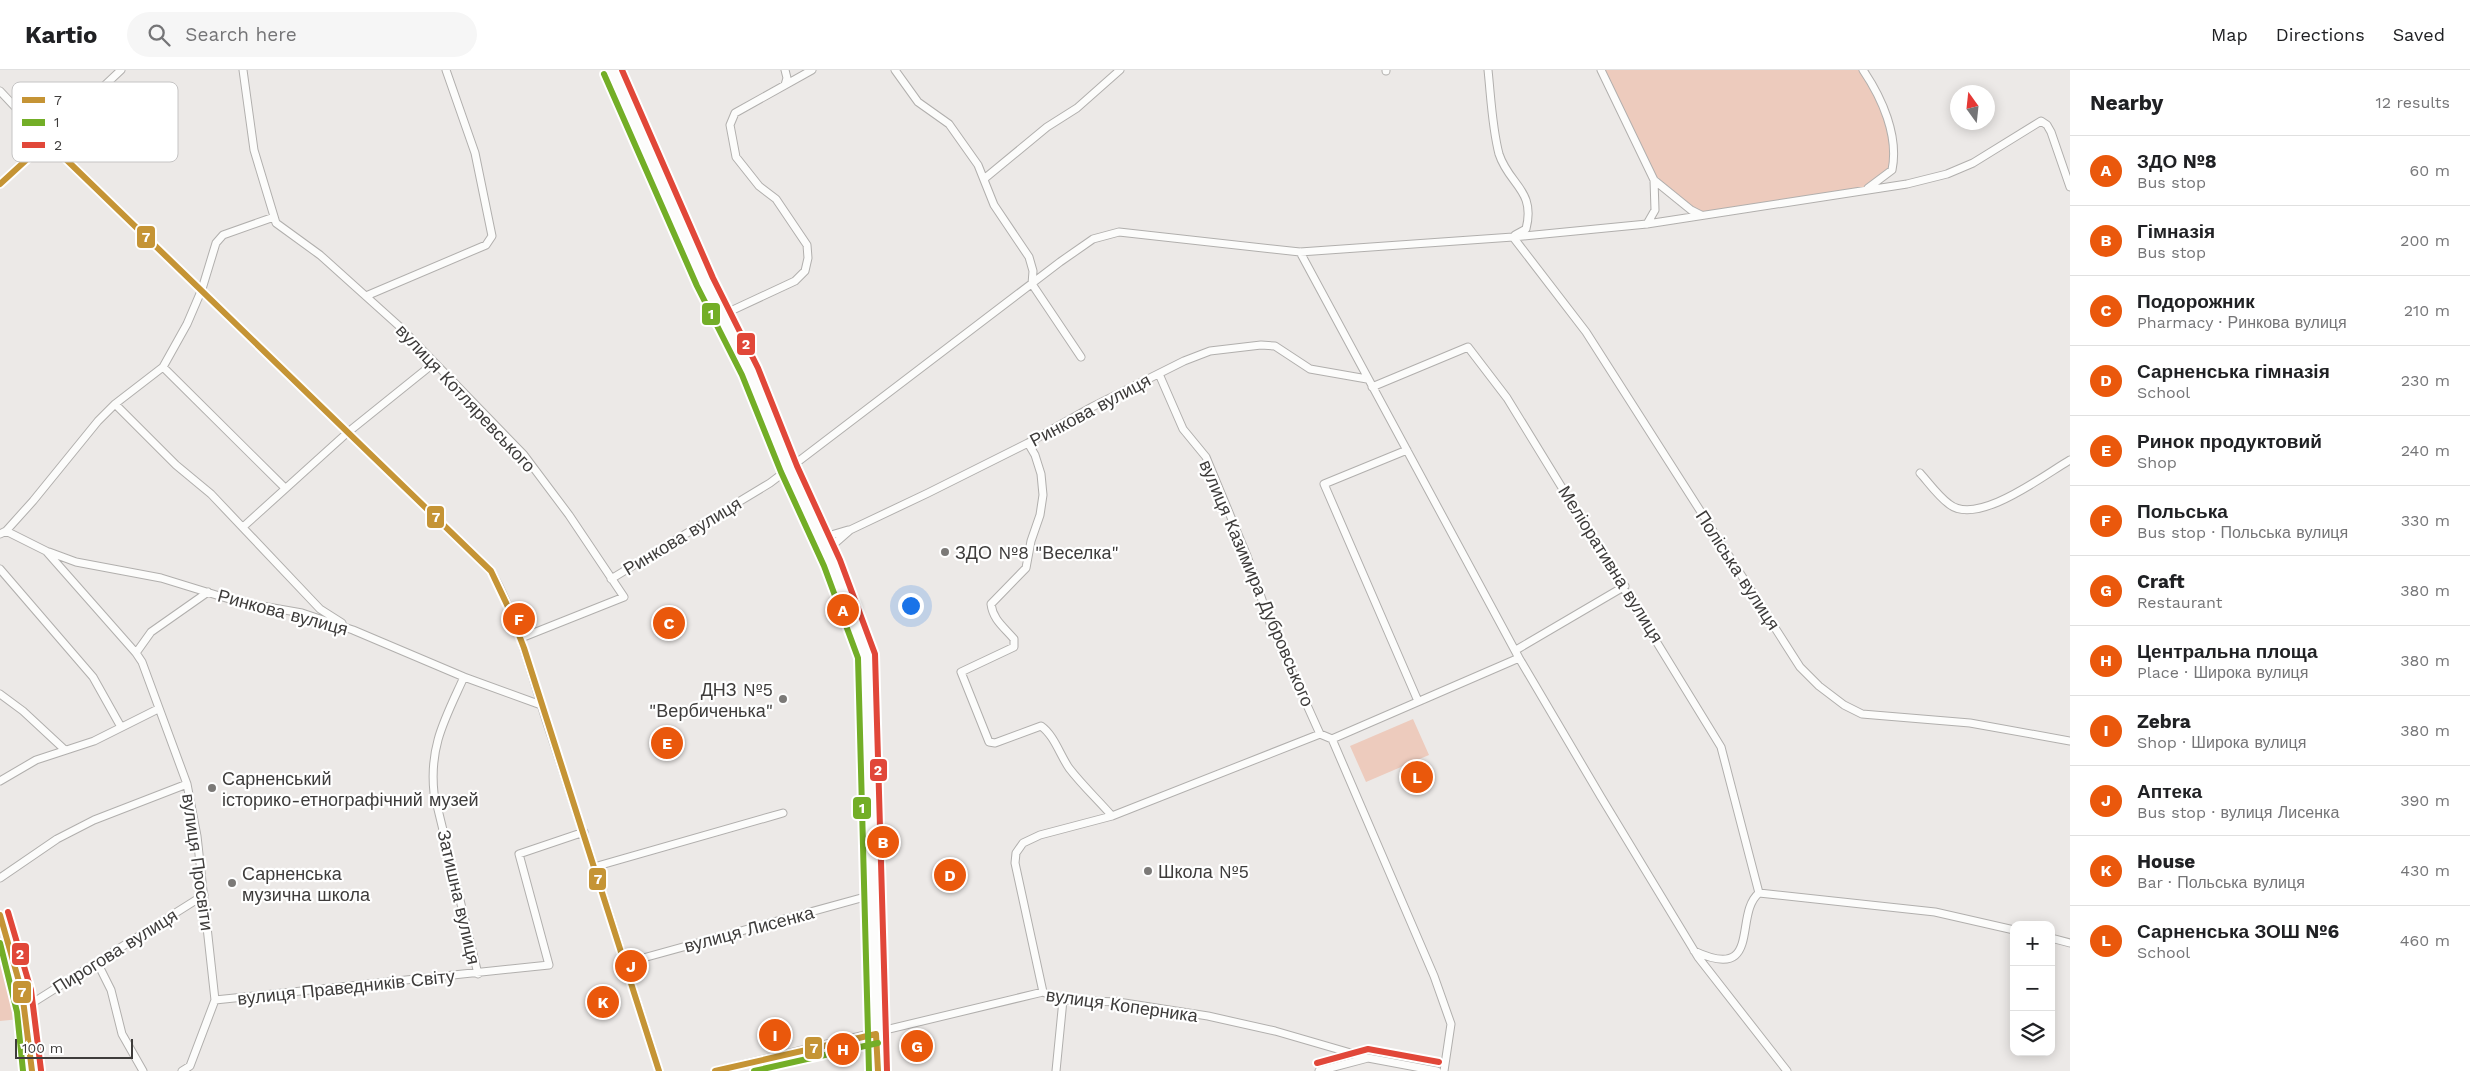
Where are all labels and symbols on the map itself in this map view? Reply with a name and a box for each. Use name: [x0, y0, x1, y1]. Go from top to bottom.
legend: [12, 82, 178, 162]
north arrow: [1950, 85, 1995, 130]
text: 7: [54, 92, 62, 108]
text: 1: [54, 114, 59, 130]
text: 2: [54, 137, 62, 153]
line badge: 7: [136, 225, 156, 249]
text: 7: [142, 229, 151, 245]
line badge: 1: [701, 302, 721, 326]
text: 1: [708, 306, 714, 322]
street label: вулиця Котляревського: [392, 320, 540, 476]
line badge: 2: [736, 332, 756, 356]
text: 2: [742, 336, 750, 352]
street label: Ринкова вулиця: [1026, 369, 1154, 451]
street label: вулиця Казимира Дубровського: [1195, 457, 1319, 709]
street label: Меліоративна вулиця: [1554, 482, 1668, 646]
street label: Ринкова вулиця: [619, 492, 745, 580]
line badge: 7: [426, 505, 445, 529]
street label: Поліська вулиця: [1692, 506, 1784, 634]
text: 7: [432, 509, 441, 525]
place label: ЗДО №8 "Веселка": [955, 542, 1119, 563]
marker: ЗДО №8 "Веселка": [939, 546, 951, 558]
street label: Ринкова вулиця: [216, 585, 350, 639]
pin: A: [827, 591, 859, 629]
your location: [898, 593, 924, 619]
pin: F: [503, 600, 535, 638]
pin: C: [653, 604, 685, 642]
place label: ДНЗ №5 "Вербиченька": [649, 679, 773, 721]
marker: ДНЗ №5 "Вербиченька": [777, 693, 789, 705]
pin: E: [651, 724, 683, 762]
line badge: 2: [869, 758, 888, 782]
pin: L: [1401, 758, 1433, 796]
text: 2: [874, 762, 882, 778]
place label: Сарненський історико-етнографічний музей: [222, 768, 479, 810]
marker: Сарненський історико-етнографічний музей: [206, 782, 218, 794]
street label: вулиця Просвіти: [178, 792, 218, 932]
line badge: 1: [852, 796, 872, 820]
text: 1: [859, 800, 865, 816]
pin: B: [867, 823, 899, 861]
street label: Затишна вулиця: [433, 828, 485, 966]
pin: D: [934, 856, 966, 894]
place label: Школа №5: [1158, 861, 1249, 882]
place label: Сарненська музична школа: [242, 863, 371, 905]
marker: Школа №5: [1142, 865, 1154, 877]
line badge: 7: [588, 867, 607, 891]
text: 7: [594, 871, 603, 887]
marker: Сарненська музична школа: [226, 877, 238, 889]
street label: вулиця Лисенка: [682, 901, 817, 956]
street label: Пирогова вулиця: [49, 904, 181, 998]
line badge: 2: [11, 942, 30, 966]
text: 2: [16, 946, 24, 962]
pin: J: [615, 947, 647, 985]
street label: вулиця Праведників Світу: [236, 965, 456, 1009]
line badge: 7: [12, 980, 32, 1004]
pin: K: [587, 983, 619, 1021]
text: 7: [18, 984, 27, 1000]
street label: вулиця Коперника: [1045, 984, 1200, 1026]
pin: I: [759, 1016, 791, 1054]
pin: G: [901, 1027, 933, 1065]
pin: H: [827, 1030, 859, 1068]
scale bar: [15, 1036, 132, 1059]
line badge: 7: [804, 1036, 823, 1060]
text: 7: [810, 1040, 819, 1056]

